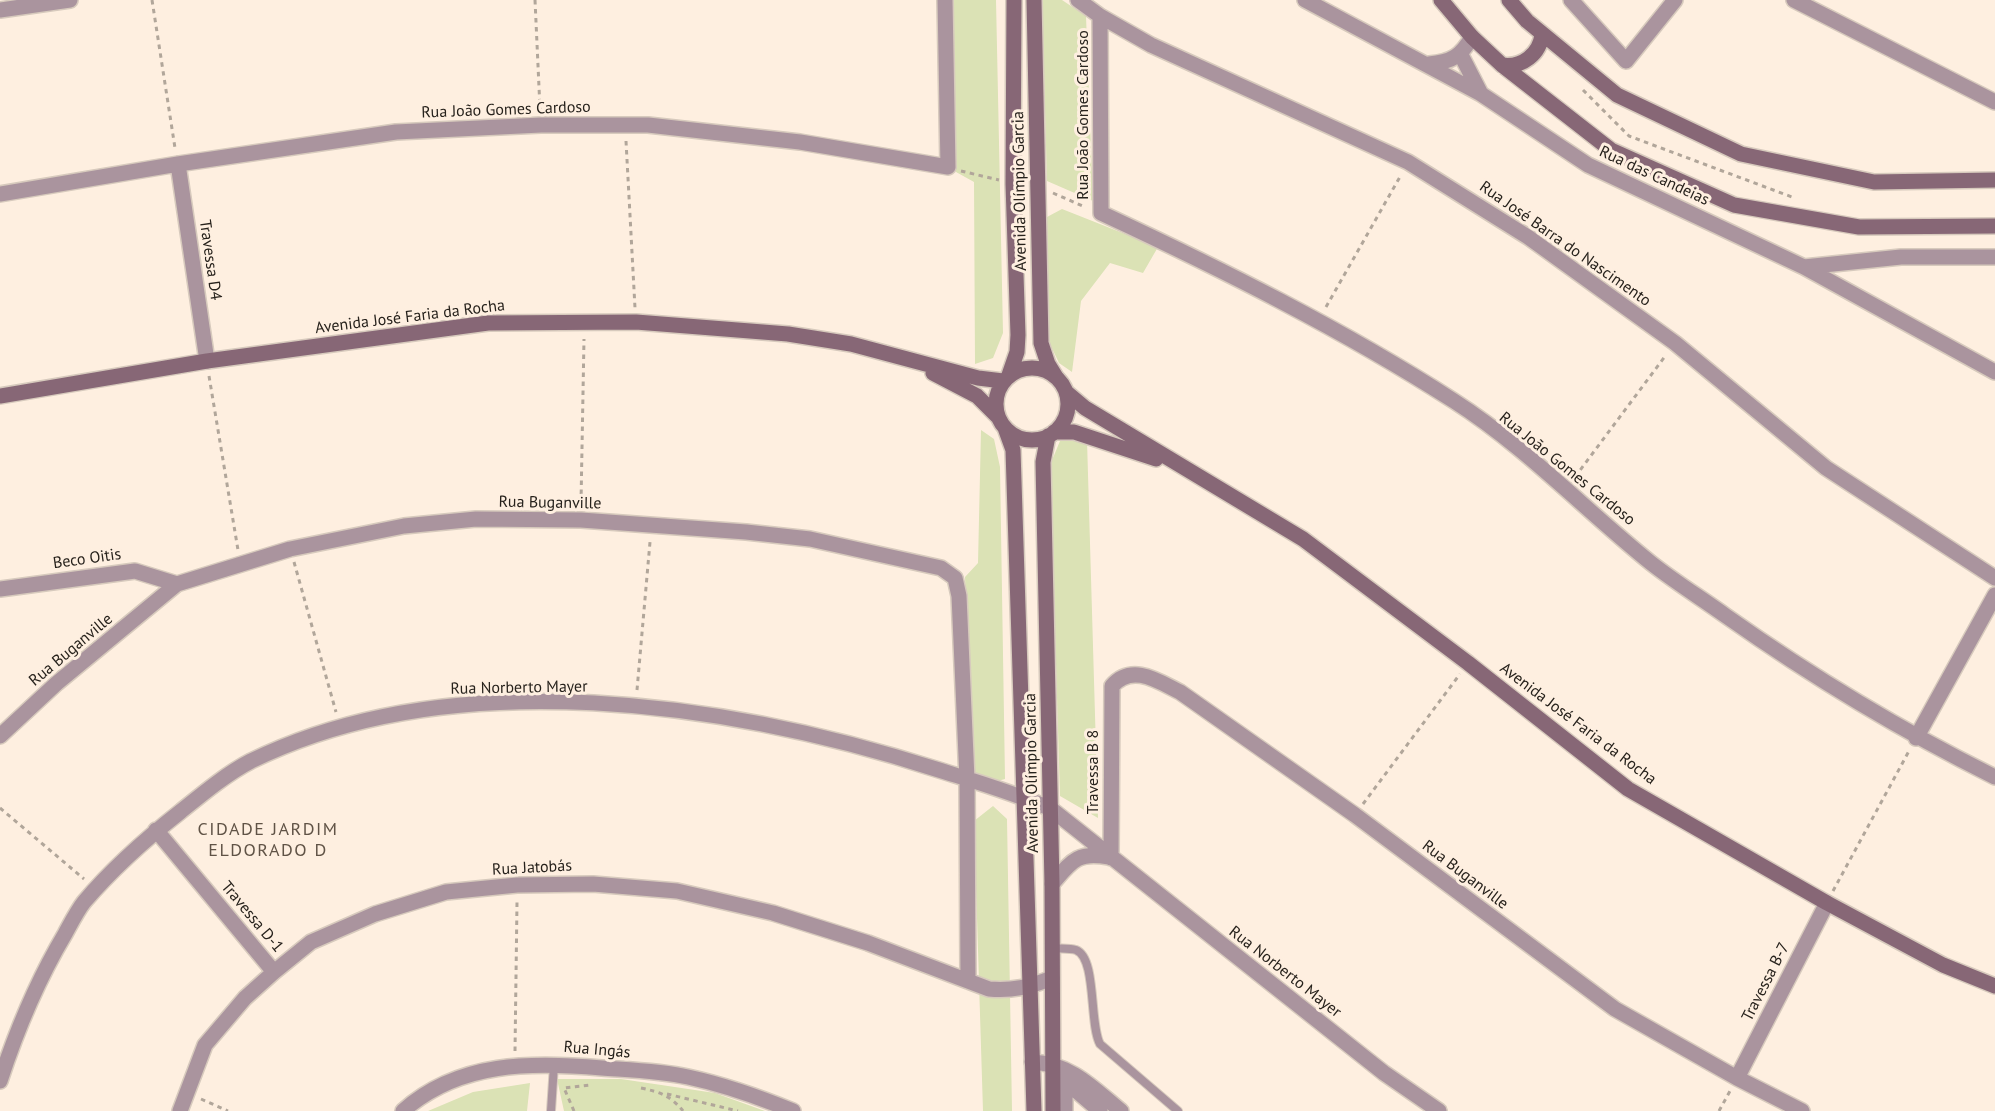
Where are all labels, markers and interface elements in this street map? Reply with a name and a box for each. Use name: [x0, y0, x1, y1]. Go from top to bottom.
street label: Rua João Gomes Cardoso: [1073, 30, 1093, 200]
street label: Rua João Gomes Cardoso: [421, 97, 591, 123]
street label: Avenida Olímpio Garcia: [1009, 111, 1031, 271]
street label: Rua das Candeias: [1596, 142, 1712, 210]
street label: Rua José Barra do Nascimento: [1476, 177, 1654, 311]
street label: Travessa D4: [195, 219, 225, 301]
street label: Avenida José Faria da Rocha: [314, 296, 506, 338]
street label: Rua João Gomes Cardoso: [1495, 408, 1639, 530]
street label: Rua Buganville: [498, 493, 602, 513]
street label: Beco Oitis: [52, 545, 122, 573]
street label: Rua Buganville: [25, 610, 117, 690]
street label: Avenida José Faria da Rocha: [1496, 659, 1660, 789]
street label: Rua Norberto Mayer: [450, 677, 588, 699]
street label: Avenida Olímpio Garcia: [1021, 693, 1043, 853]
street label: Travessa B 8: [1083, 730, 1103, 814]
district label: CIDADE JARDIM ELDORADO D: [198, 819, 338, 862]
street label: Rua Buganville: [1418, 836, 1512, 914]
street label: Rua Jatobás: [492, 856, 572, 880]
street label: Travessa D-1: [217, 878, 287, 956]
street label: Rua Norberto Mayer: [1225, 922, 1345, 1022]
street label: Travessa B-7: [1738, 939, 1794, 1025]
street label: Rua Ingás: [563, 1038, 631, 1062]

